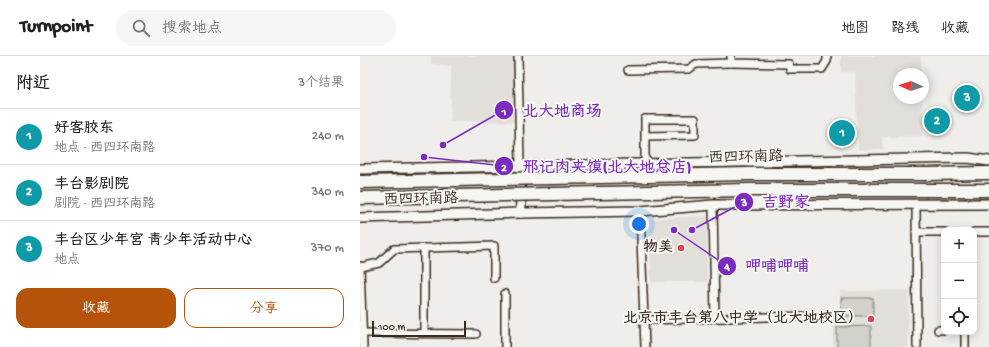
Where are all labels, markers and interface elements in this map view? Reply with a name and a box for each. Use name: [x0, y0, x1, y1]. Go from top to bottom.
search box: [116, 10, 396, 46]
text: Turnpoint: [20, 16, 92, 39]
icon: search: [130, 17, 152, 39]
text: 搜索地点: [162, 20, 222, 38]
text: 地图: [841, 21, 869, 38]
text: 路线: [891, 21, 919, 38]
text: 收藏: [941, 21, 969, 38]
north arrow: [893, 68, 929, 104]
text: 附近: [16, 75, 50, 95]
text: 3个结果: [298, 76, 344, 91]
pin: 3: [954, 83, 980, 113]
callout: 北大地商场: [494, 96, 610, 124]
text: 北大地商场: [522, 103, 602, 123]
text: 1: [501, 106, 507, 120]
pin: 2: [924, 106, 950, 136]
pin: 1: [829, 118, 855, 148]
text: 好客胶东: [54, 120, 114, 138]
text: 1: [26, 129, 32, 144]
text: 240 m: [312, 129, 344, 144]
text: 地点 · 西四环南路: [54, 141, 155, 156]
street label: 西四环南路: [708, 147, 784, 168]
callout: 邢记肉夹馍(北大地总店): [494, 152, 699, 180]
text: 邢记肉夹馍(北大地总店): [522, 158, 692, 179]
text: 2: [501, 162, 507, 176]
text: 丰台影剧院: [54, 176, 129, 194]
text: 2: [26, 185, 32, 200]
text: 340 m: [311, 185, 344, 200]
callout: 吉野家: [734, 188, 818, 216]
street label: 西四环南路: [383, 189, 459, 210]
text: 吉野家: [762, 193, 810, 214]
text: 剧院 · 西四环南路: [54, 197, 155, 212]
text: 3: [740, 197, 747, 211]
your location: [629, 214, 649, 234]
map controls: [941, 227, 977, 335]
button: +: [941, 227, 977, 263]
text: 丰台区少年宫 青少年活动中心: [54, 232, 253, 250]
place label: 物美: [643, 238, 673, 257]
text: 3: [26, 241, 32, 256]
text: 370 m: [311, 241, 344, 256]
marker: 物美: [676, 243, 686, 253]
callout: 呷哺呷哺: [717, 252, 817, 280]
text: 地点: [54, 253, 80, 268]
text: 呷哺呷哺: [745, 257, 809, 278]
text: 4: [723, 261, 730, 275]
button: −: [941, 263, 977, 299]
button: 收藏: [16, 288, 176, 328]
button: 分享: [184, 288, 344, 328]
button: locate: [941, 299, 977, 335]
place label: 北京市丰台第八中学（北大地校区）: [623, 310, 863, 328]
marker: 北京市丰台第八中学（北大地校区）: [866, 314, 876, 324]
scale bar: [372, 319, 466, 338]
text: 100 m: [378, 322, 405, 334]

